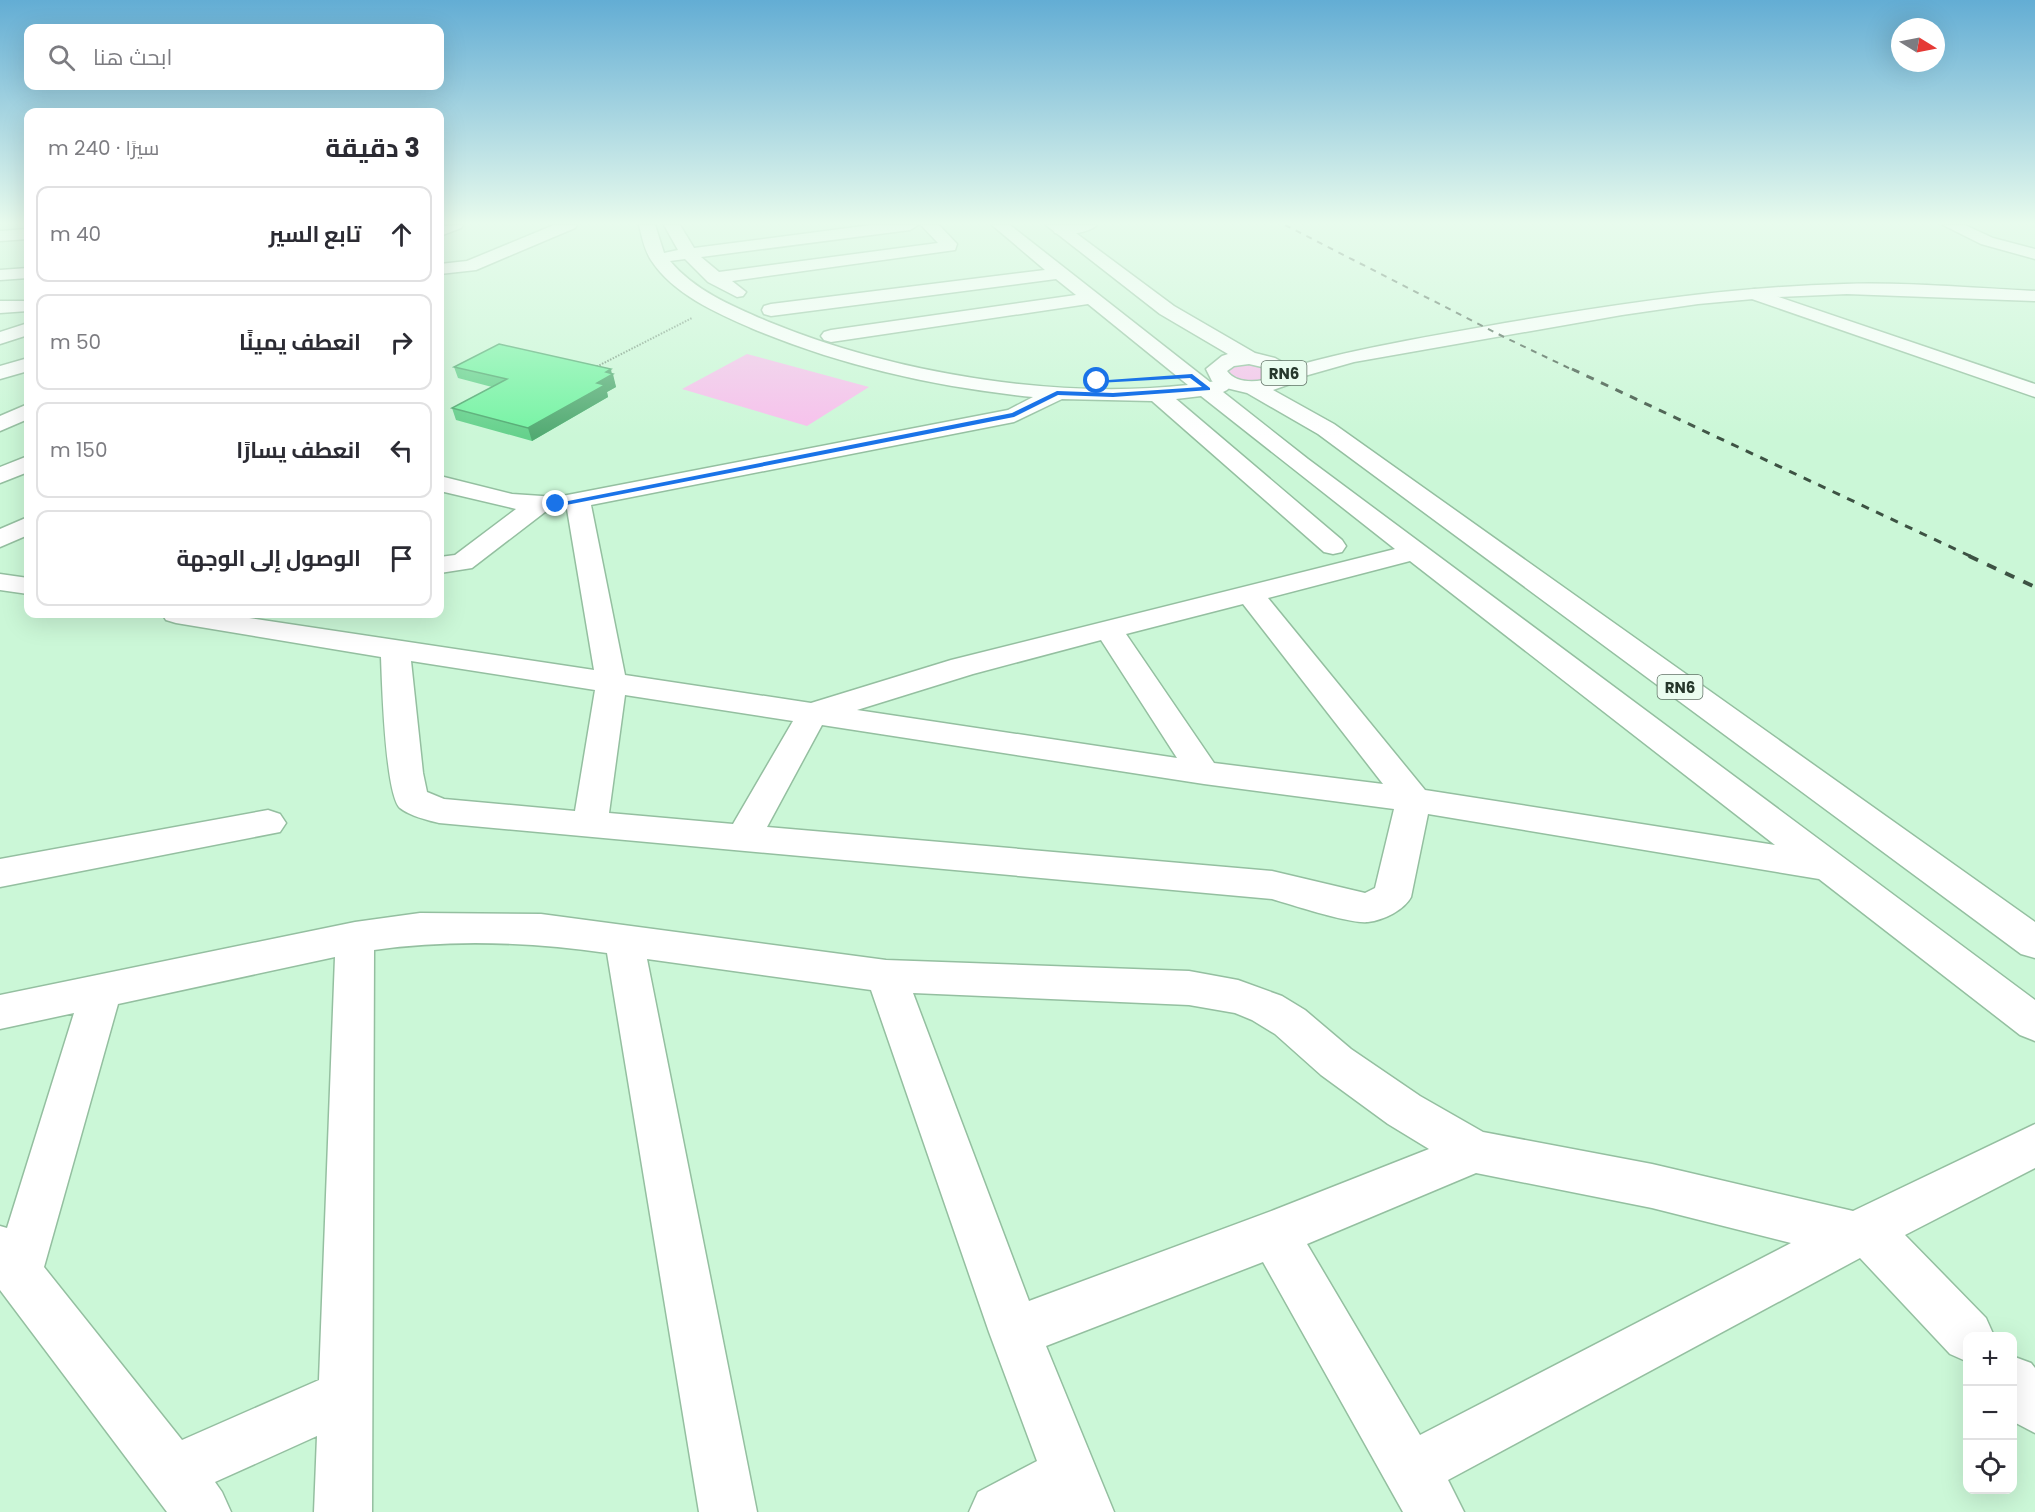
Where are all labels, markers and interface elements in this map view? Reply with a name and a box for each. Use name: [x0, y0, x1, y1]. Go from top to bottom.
north arrow: [1891, 18, 1945, 72]
search box: [24, 24, 444, 90]
icon: search: [45, 41, 78, 74]
text: ابحث هنا: [93, 42, 172, 73]
text: 3 دقيقة: [325, 130, 420, 166]
text: سيرًا · 240 m: [48, 134, 159, 162]
icon: ahead: [385, 218, 418, 251]
text: تابع السير: [269, 219, 361, 250]
text: 40 m: [50, 220, 101, 248]
icon: right: [385, 326, 418, 359]
text: انعطف يمينًا: [239, 327, 361, 358]
text: 50 m: [50, 328, 101, 356]
road number: RN6: [1262, 361, 1306, 385]
route start: [1083, 367, 1109, 393]
icon: left: [385, 434, 418, 467]
text: انعطف يسارًا: [236, 435, 361, 466]
text: 150 m: [50, 436, 107, 464]
route end: [542, 490, 568, 516]
icon: arrive: [385, 542, 418, 575]
text: الوصول إلى الوجهة: [176, 543, 361, 574]
road number: RN6: [1658, 675, 1702, 699]
map controls: [1963, 1332, 2017, 1494]
button: +: [1963, 1332, 2017, 1386]
button: −: [1963, 1386, 2017, 1440]
button: locate: [1963, 1440, 2017, 1494]

